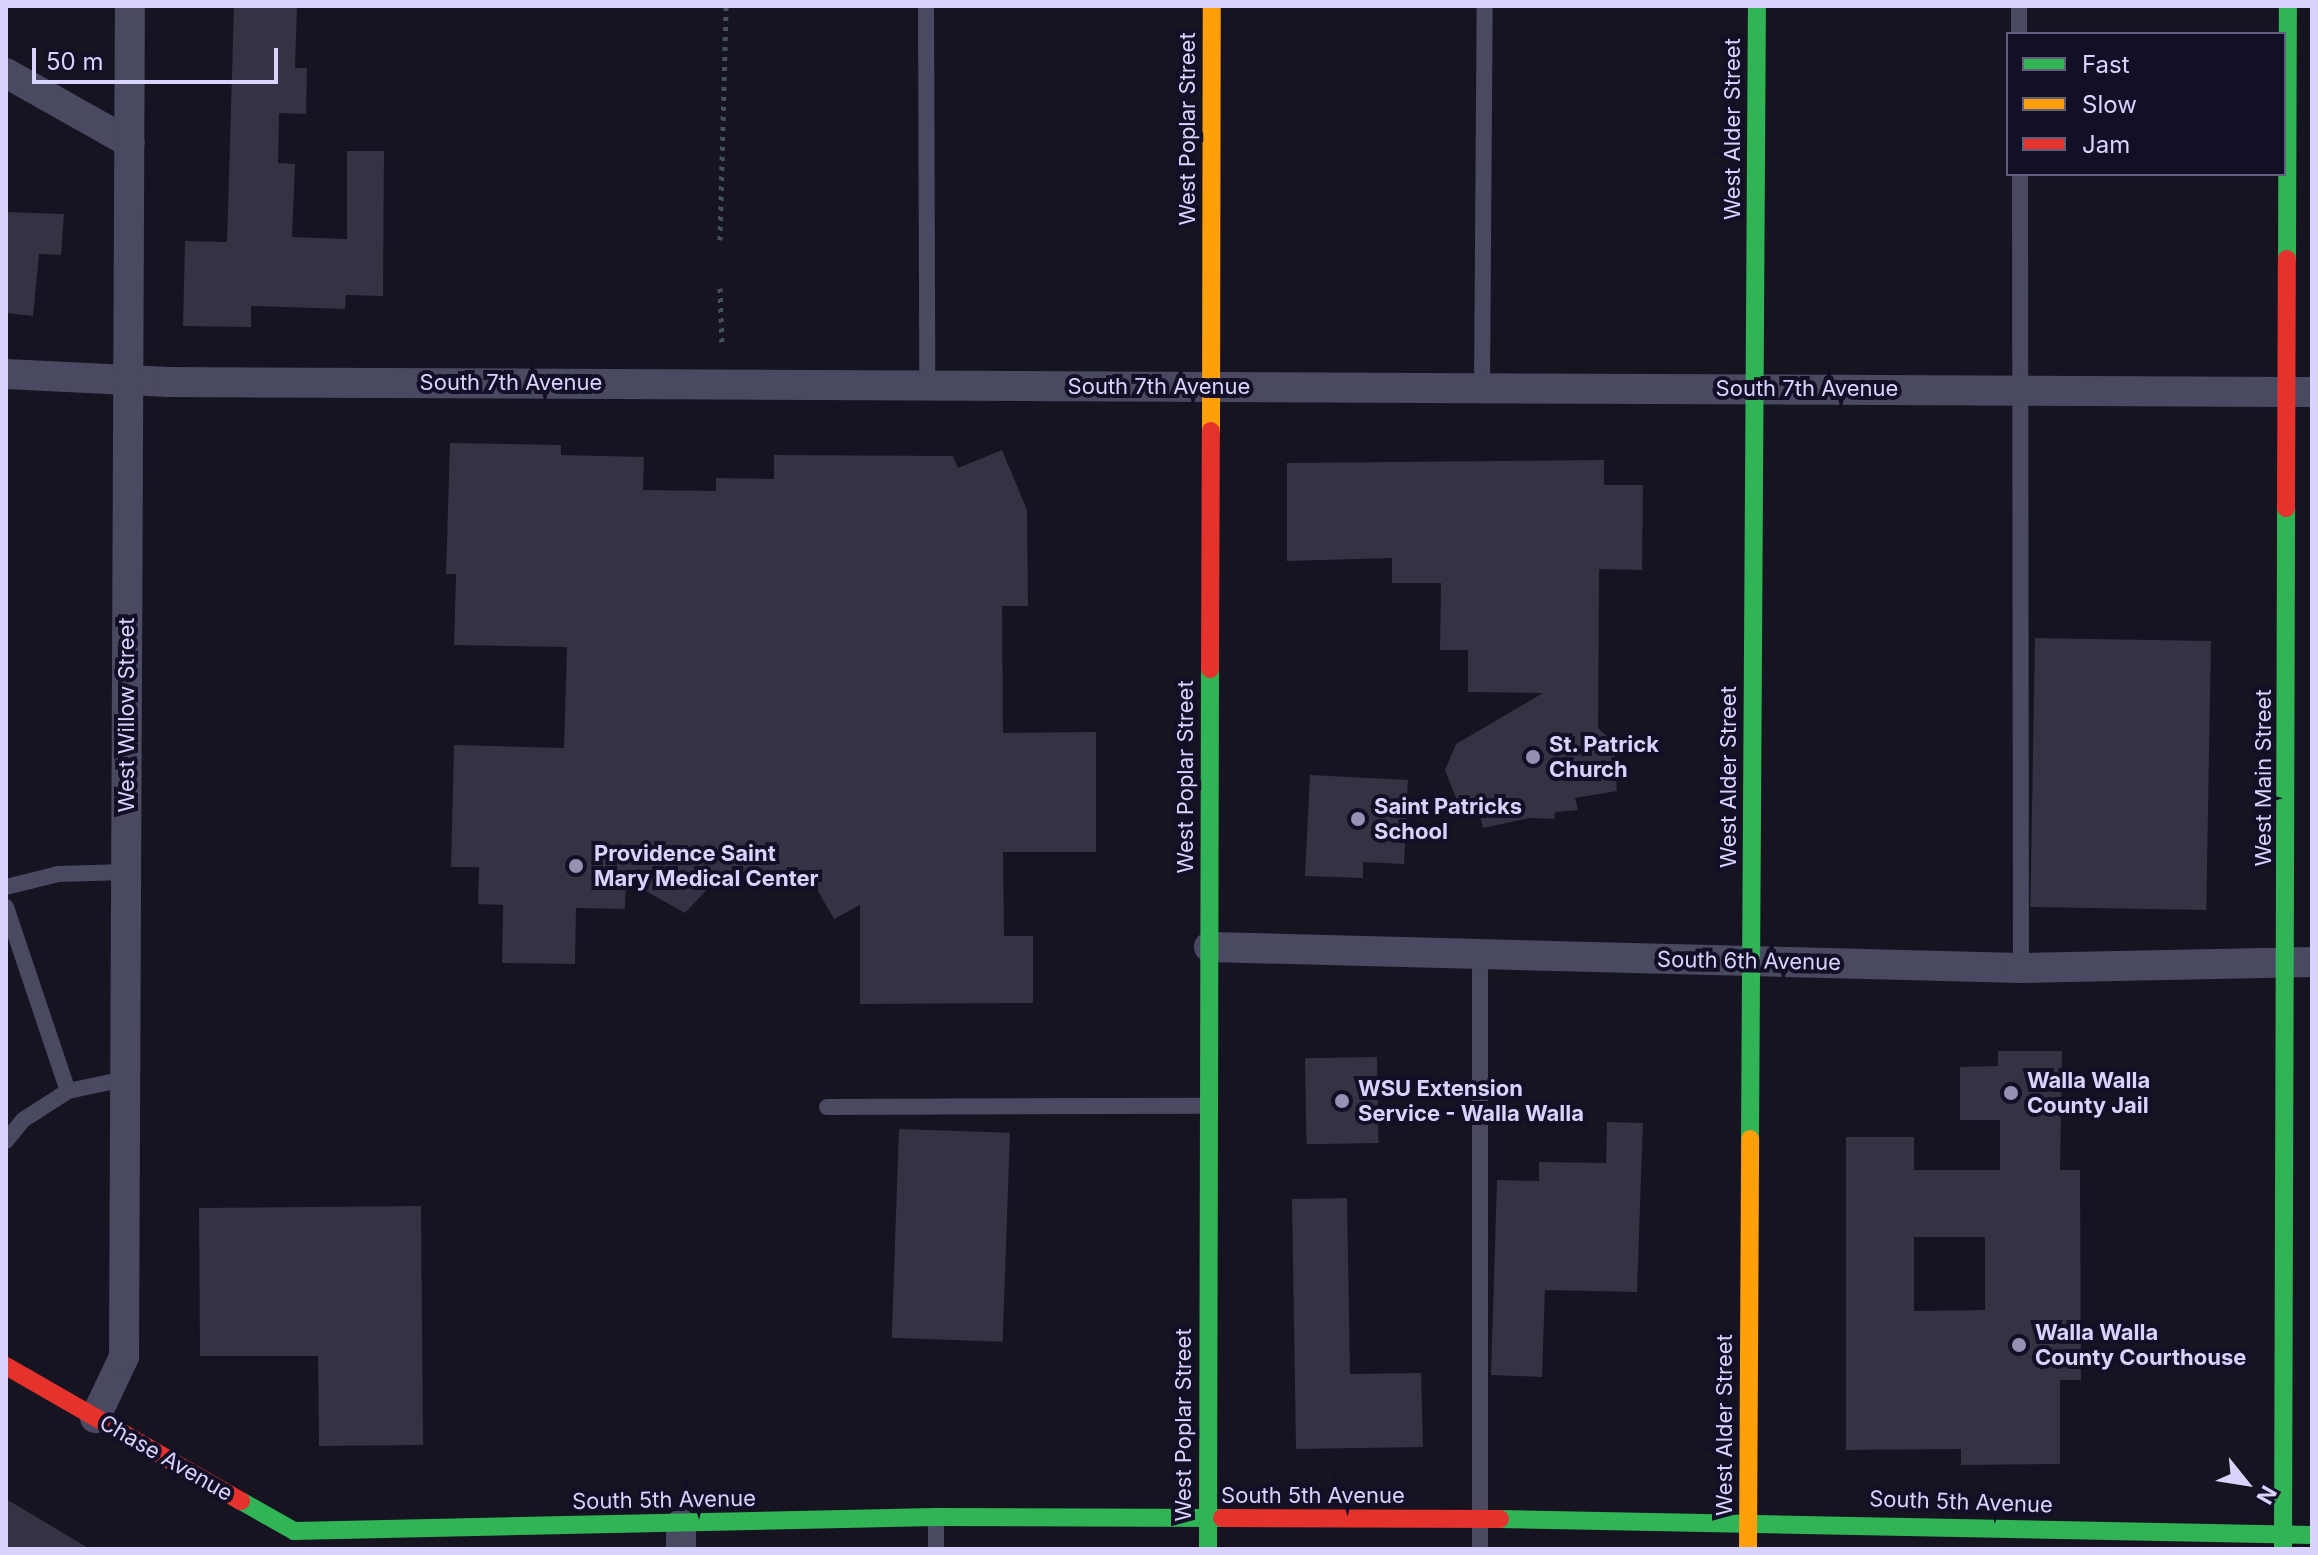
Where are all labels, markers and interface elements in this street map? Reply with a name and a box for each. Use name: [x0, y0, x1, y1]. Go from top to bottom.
scale bar: [36, 32, 282, 82]
street label: West Poplar Street: [1175, 32, 1201, 226]
legend: [2006, 32, 2286, 176]
street label: West Alder Street: [1720, 38, 1746, 220]
text: 50 m: [46, 47, 104, 76]
text: Fast: [2082, 50, 2130, 79]
text: Slow: [2082, 90, 2137, 119]
text: Jam: [2082, 130, 2130, 159]
street label: South 7th Avenue: [420, 370, 602, 396]
street label: South 7th Avenue: [1068, 374, 1250, 400]
street label: South 7th Avenue: [1716, 376, 1898, 402]
street label: West Willow Street: [114, 617, 140, 813]
street label: West Poplar Street: [1173, 680, 1199, 874]
street label: West Alder Street: [1716, 686, 1742, 868]
street label: West Main Street: [2251, 689, 2277, 867]
place label: St. Patrick Church: [1549, 731, 1660, 782]
marker: St. Patrick Church: [1524, 748, 1542, 766]
place label: Saint Patricks School: [1374, 793, 1522, 844]
marker: Saint Patricks School: [1349, 810, 1367, 828]
place label: Providence Saint Mary Medical Center: [594, 840, 819, 892]
marker: Providence Saint Mary Medical Center: [565, 855, 587, 877]
street label: South 6th Avenue: [1657, 946, 1841, 976]
place label: Walla Walla County Jail: [2027, 1067, 2150, 1118]
place label: WSU Extension Service - Walla Walla: [1358, 1075, 1584, 1126]
marker: Walla Walla County Jail: [2002, 1084, 2020, 1102]
marker: WSU Extension Service - Walla Walla: [1333, 1092, 1351, 1110]
place label: Walla Walla County Courthouse: [2035, 1319, 2246, 1370]
street label: West Poplar Street: [1171, 1328, 1197, 1522]
street label: West Alder Street: [1712, 1334, 1738, 1516]
marker: Walla Walla County Courthouse: [2010, 1336, 2028, 1354]
street label: Chase Avenue: [95, 1409, 237, 1507]
north arrow: [2206, 1443, 2286, 1523]
text: N: [2251, 1481, 2282, 1509]
street label: South 5th Avenue: [1221, 1483, 1405, 1509]
street label: South 5th Avenue: [572, 1485, 756, 1515]
street label: South 5th Avenue: [1869, 1486, 2053, 1518]

